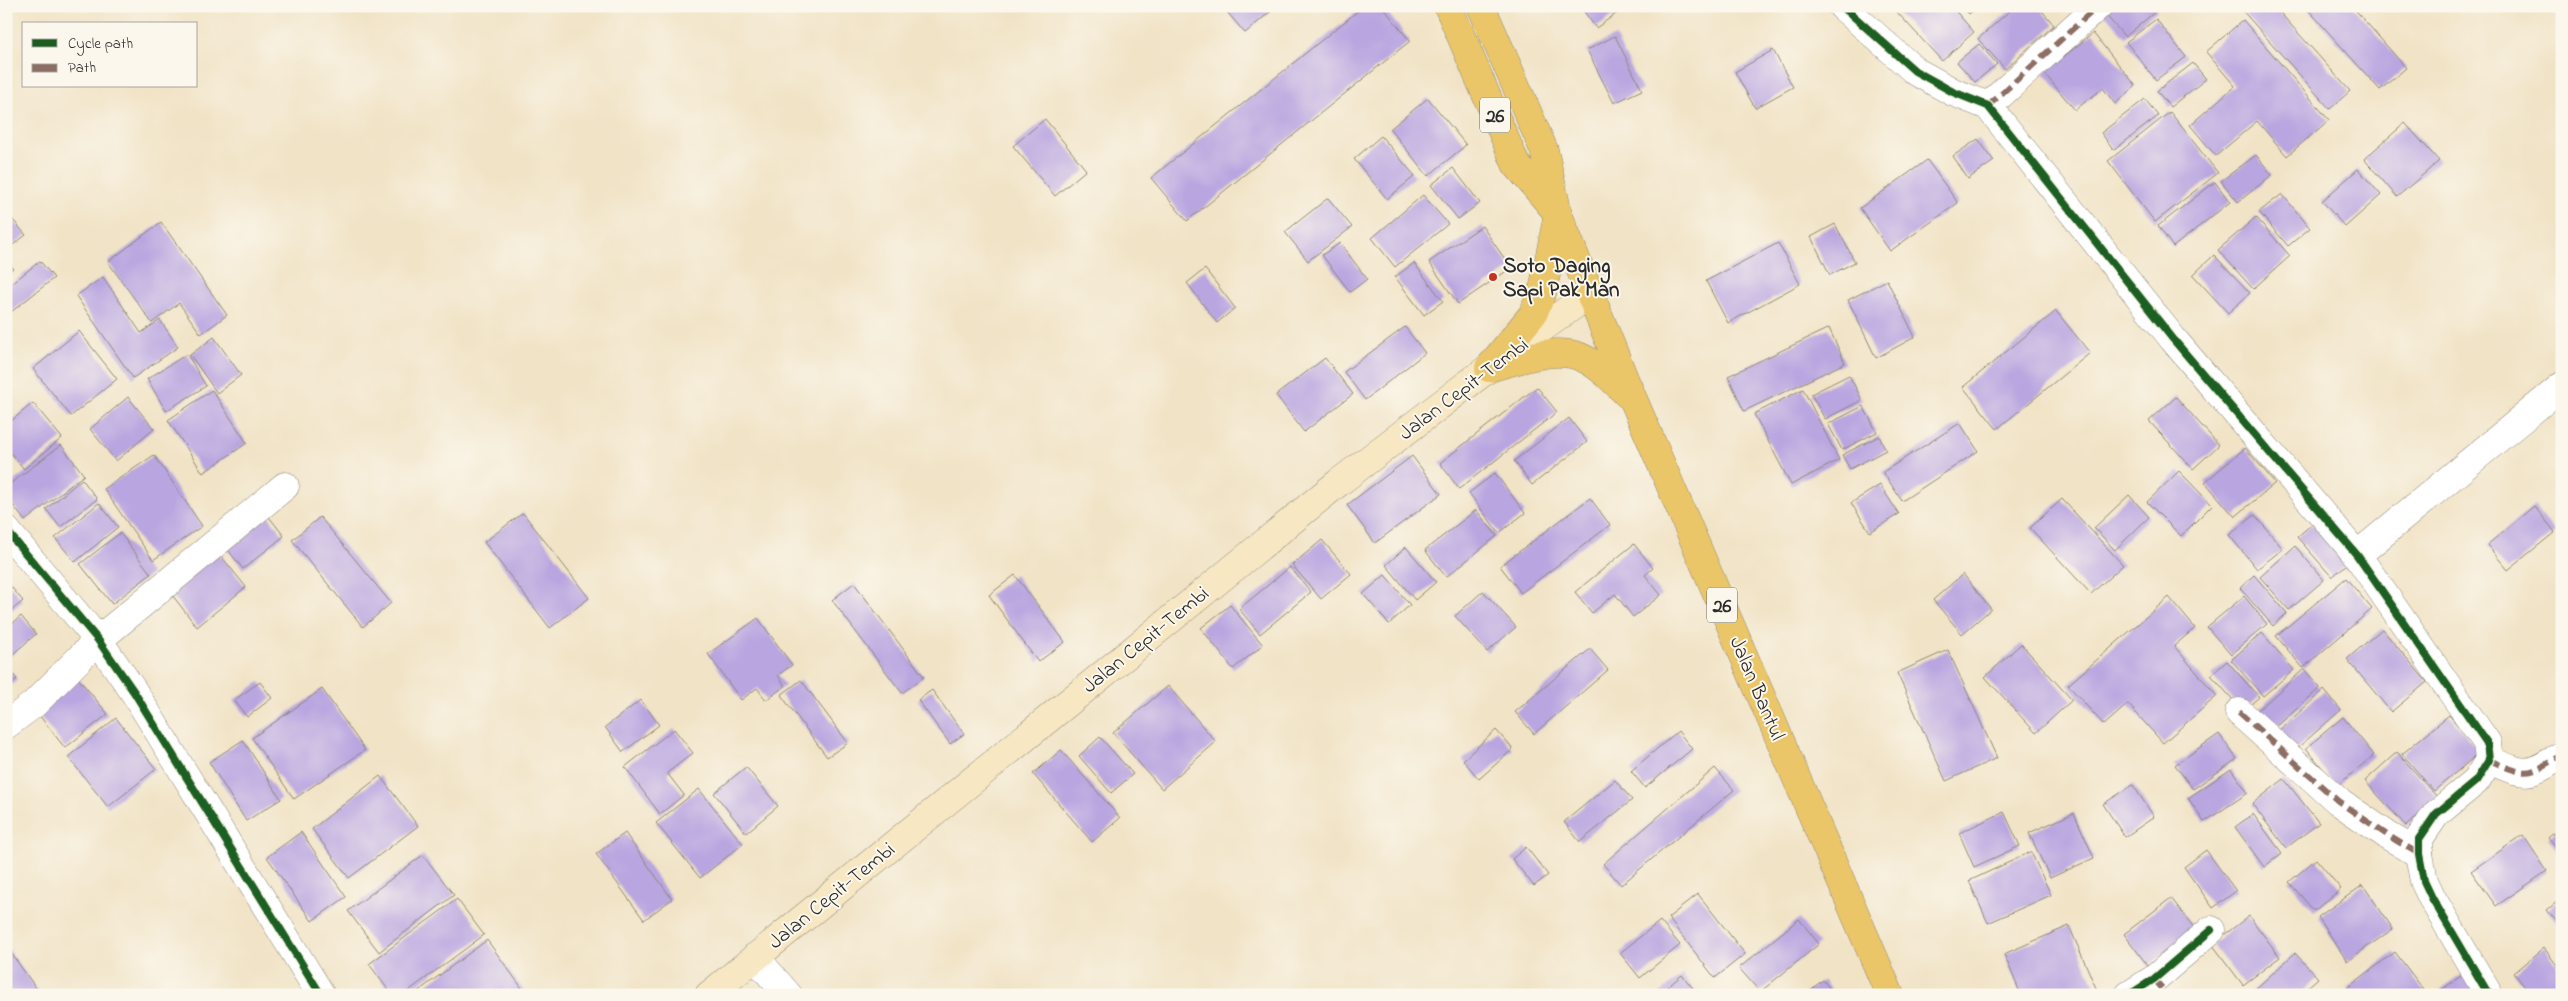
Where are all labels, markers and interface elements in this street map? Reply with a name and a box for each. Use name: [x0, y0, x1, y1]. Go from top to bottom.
legend: [22, 22, 198, 88]
text: Cycle path: [68, 33, 133, 56]
text: Path: [68, 57, 96, 79]
road number: 26: [1480, 98, 1510, 132]
place label: Soto Daging Sapi Pak Man: [1503, 252, 1619, 306]
marker: Soto Daging Sapi Pak Man: [1487, 271, 1499, 283]
street label: Jalan Cepit-Tembi: [1393, 331, 1535, 448]
street label: Jalan Cepit-Tembi: [1076, 580, 1216, 701]
road number: 26: [1707, 588, 1737, 622]
street label: Jalan Bantul: [1721, 632, 1792, 745]
street label: Jalan Cepit-Tembi: [762, 836, 902, 957]

